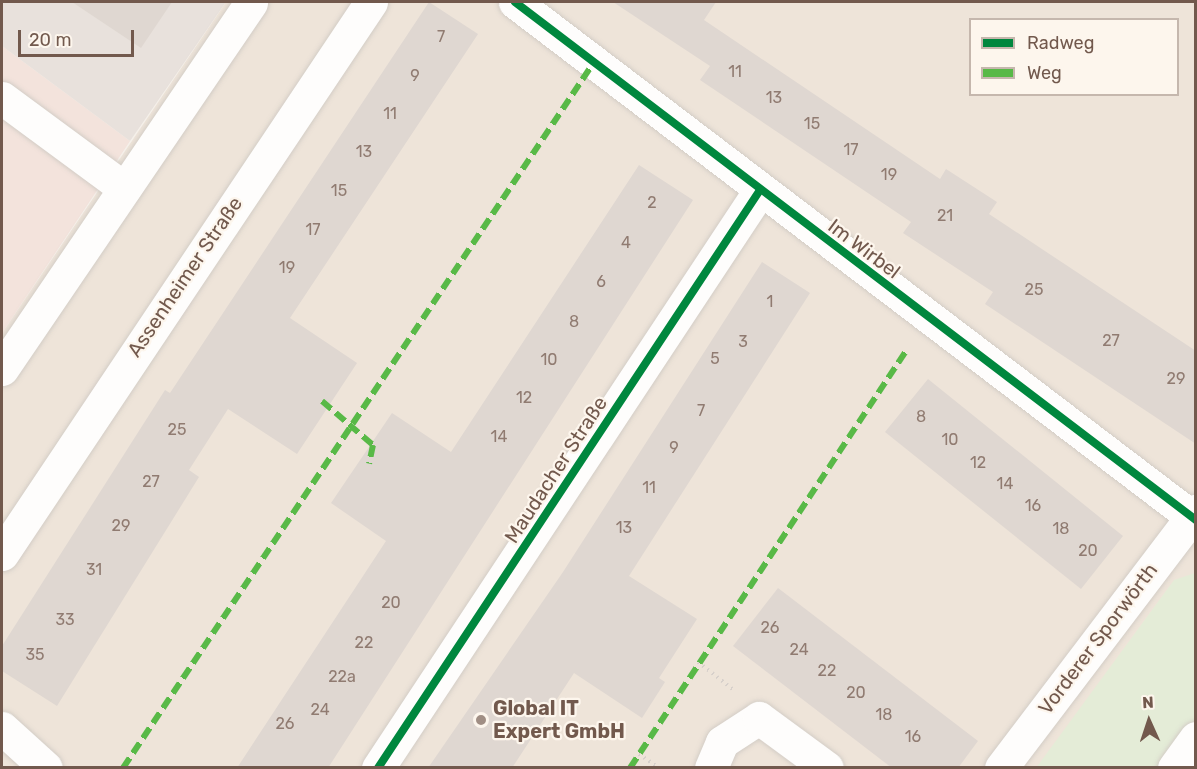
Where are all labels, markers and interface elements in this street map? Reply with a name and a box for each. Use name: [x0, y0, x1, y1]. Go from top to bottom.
scale bar: [21, 18, 136, 56]
legend: [969, 18, 1179, 96]
house number: 7: [437, 27, 445, 47]
text: 20 m: [29, 29, 71, 51]
text: Radweg: [1027, 32, 1094, 54]
house number: 11: [728, 62, 742, 82]
text: Weg: [1027, 62, 1062, 84]
house number: 9: [410, 66, 420, 86]
house number: 13: [766, 88, 782, 108]
house number: 11: [383, 104, 397, 124]
house number: 15: [804, 114, 820, 134]
house number: 17: [843, 140, 859, 160]
house number: 13: [356, 142, 372, 162]
house number: 19: [881, 165, 897, 185]
house number: 15: [331, 181, 347, 201]
street label: Assenheimer Straße: [122, 192, 248, 362]
house number: 2: [647, 193, 657, 213]
house number: 21: [937, 206, 953, 226]
street label: Im Wirbel: [823, 214, 905, 284]
house number: 17: [305, 220, 321, 240]
house number: 4: [621, 233, 631, 253]
house number: 19: [279, 258, 295, 278]
house number: 6: [596, 272, 606, 292]
house number: 25: [1025, 280, 1043, 300]
house number: 1: [767, 292, 773, 312]
house number: 8: [569, 312, 579, 332]
house number: 27: [1102, 331, 1120, 351]
house number: 3: [738, 332, 748, 352]
house number: 5: [710, 349, 720, 369]
house number: 10: [540, 350, 558, 370]
house number: 29: [1167, 369, 1185, 389]
house number: 12: [516, 388, 532, 408]
street label: Maudacher Straße: [499, 392, 613, 548]
house number: 7: [697, 401, 705, 421]
house number: 8: [916, 407, 926, 427]
house number: 25: [168, 420, 186, 440]
house number: 14: [491, 427, 507, 447]
house number: 10: [941, 430, 959, 450]
house number: 9: [669, 438, 679, 458]
house number: 12: [970, 453, 986, 473]
house number: 27: [142, 472, 160, 492]
house number: 14: [997, 474, 1013, 494]
house number: 11: [642, 478, 656, 498]
house number: 16: [1025, 496, 1041, 516]
house number: 29: [112, 516, 130, 536]
house number: 13: [616, 518, 632, 538]
house number: 18: [1052, 519, 1070, 539]
house number: 20: [1078, 541, 1098, 561]
street label: Vorderer Sporwörth: [1033, 559, 1163, 719]
house number: 31: [86, 560, 102, 580]
house number: 20: [381, 593, 401, 613]
house number: 33: [55, 610, 75, 630]
house number: 26: [760, 618, 780, 638]
house number: 22: [355, 633, 373, 653]
house number: 24: [789, 640, 809, 660]
house number: 35: [25, 645, 45, 665]
house number: 22: [818, 661, 836, 681]
house number: 22a: [328, 667, 356, 687]
house number: 20: [846, 683, 866, 703]
north arrow: [1119, 691, 1179, 751]
text: N: [1142, 693, 1154, 712]
place label: Global IT Expert GmbH: [493, 696, 625, 743]
house number: 24: [310, 700, 330, 720]
house number: 18: [875, 705, 893, 725]
marker: Global IT Expert GmbH: [474, 713, 488, 727]
house number: 26: [275, 714, 295, 734]
house number: 16: [905, 727, 921, 747]

